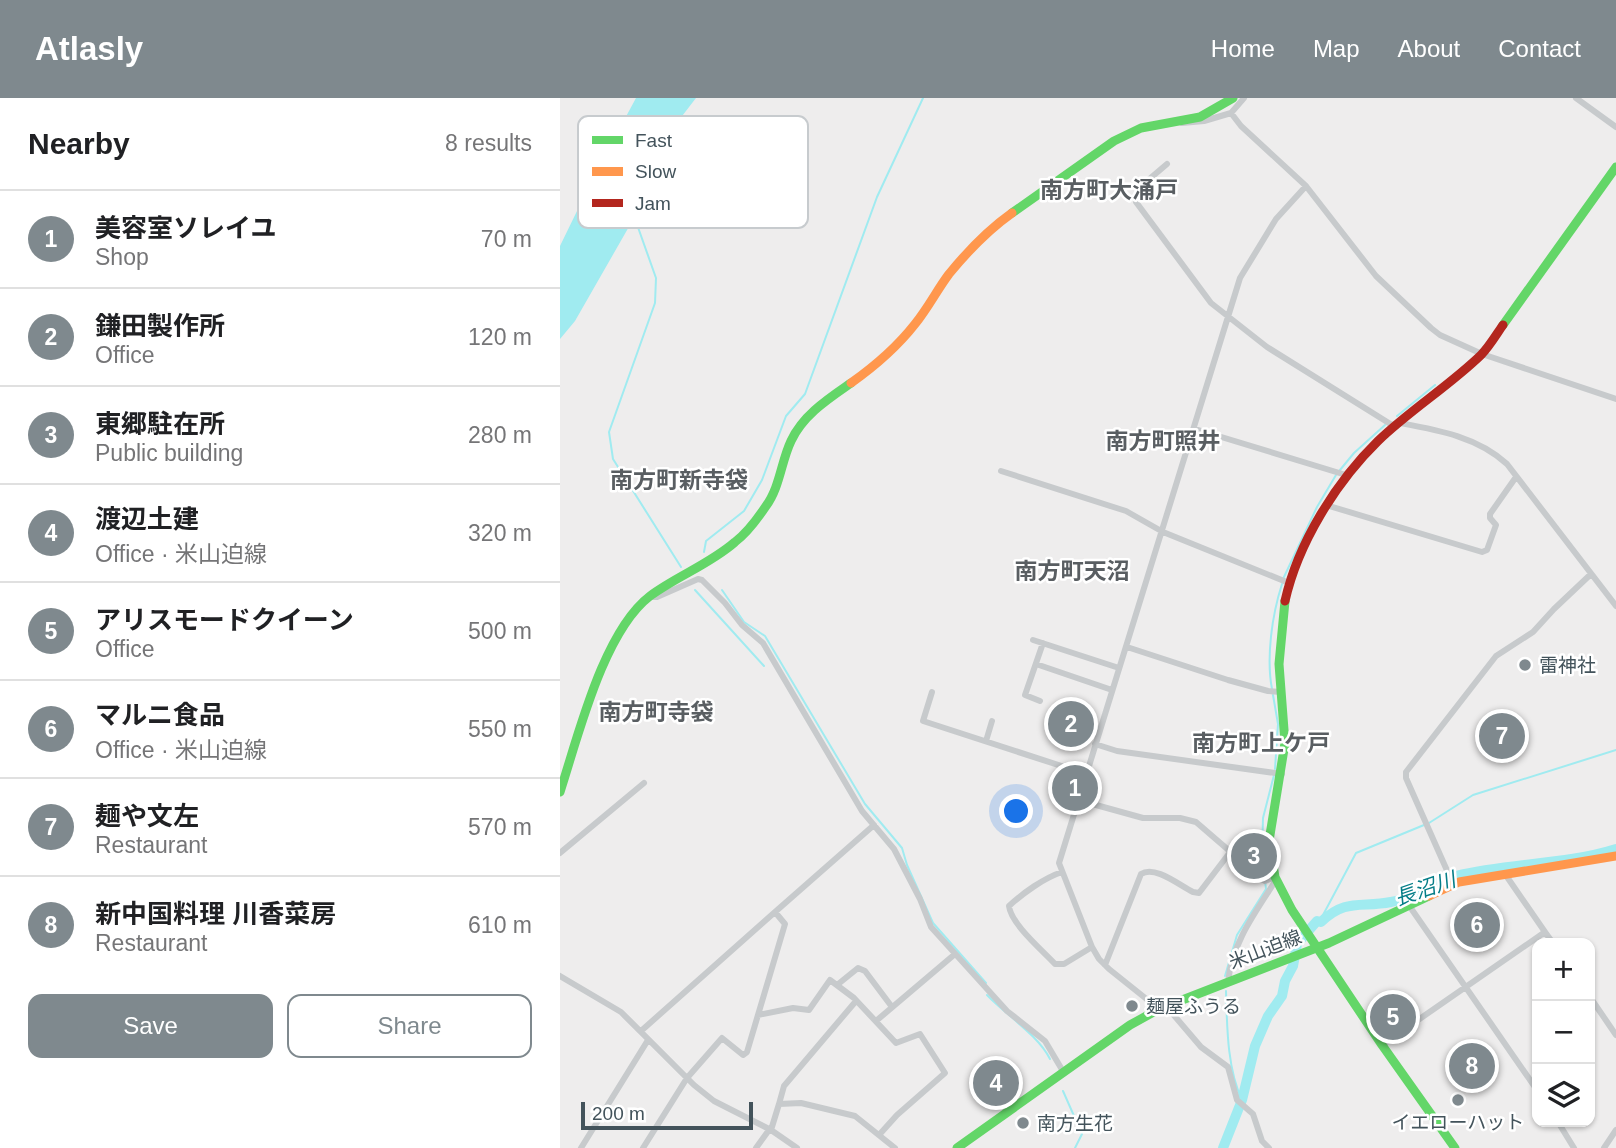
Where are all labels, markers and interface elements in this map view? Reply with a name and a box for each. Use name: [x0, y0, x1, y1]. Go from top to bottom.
text: Atlasly: [35, 30, 143, 67]
text: Home: [1211, 35, 1275, 62]
text: Map: [1313, 35, 1360, 62]
text: About: [1398, 35, 1460, 62]
text: Contact: [1498, 35, 1581, 62]
legend: [578, 116, 808, 228]
text: Nearby: [28, 127, 130, 160]
text: 8 results: [445, 130, 532, 156]
text: Fast: [635, 130, 673, 151]
text: Slow: [635, 161, 676, 182]
district label: 南方町大涌戸: [1040, 177, 1178, 203]
text: Jam: [635, 193, 671, 214]
text: 美容室ソレイユ: [95, 213, 276, 243]
text: 1: [45, 226, 57, 252]
text: 70 m: [481, 226, 532, 252]
text: Shop: [95, 244, 149, 270]
text: 鎌田製作所: [95, 311, 225, 341]
text: 2: [45, 324, 57, 350]
text: 120 m: [468, 324, 532, 350]
text: Office: [95, 342, 155, 368]
text: 東郷駐在所: [95, 409, 225, 439]
text: 3: [45, 422, 57, 448]
text: 280 m: [468, 422, 532, 448]
district label: 南方町照井: [1106, 428, 1221, 454]
text: Public building: [95, 440, 243, 466]
district label: 南方町新寺袋: [610, 467, 748, 493]
text: 渡辺土建: [95, 504, 199, 534]
text: 4: [45, 520, 57, 546]
text: 320 m: [468, 520, 532, 546]
text: Office · 米山迫線: [95, 541, 267, 567]
district label: 南方町天沼: [1015, 558, 1130, 584]
text: アリスモードクイーン: [95, 605, 354, 635]
text: 5: [45, 618, 57, 644]
text: 500 m: [468, 618, 532, 644]
text: Office: [95, 636, 155, 662]
place label: 雷神社: [1539, 655, 1596, 676]
marker: 雷神社: [1517, 657, 1533, 673]
pin: 2: [1048, 698, 1094, 750]
district label: 南方町寺袋: [599, 699, 714, 725]
text: マルニ食品: [95, 700, 225, 730]
pin: 7: [1479, 710, 1525, 762]
text: 6: [45, 716, 57, 742]
text: 550 m: [468, 716, 532, 742]
district label: 南方町上ケ戸: [1192, 730, 1330, 756]
text: Office · 米山迫線: [95, 737, 267, 763]
pin: 1: [1052, 762, 1098, 814]
your location: [999, 794, 1033, 828]
text: 麺や文左: [95, 801, 199, 831]
text: 7: [45, 814, 57, 840]
text: 570 m: [468, 814, 532, 840]
pin: 3: [1231, 830, 1277, 882]
text: Restaurant: [95, 832, 208, 858]
water label: 長沼川: [1391, 867, 1460, 910]
text: 新中国料理 川香菜房: [95, 899, 336, 929]
pin: 6: [1454, 899, 1500, 951]
text: 8: [45, 912, 57, 938]
text: 610 m: [468, 912, 532, 938]
street label: 米山迫線: [1226, 926, 1304, 973]
text: Restaurant: [95, 930, 208, 956]
map controls: [1532, 938, 1595, 1127]
button: +: [1532, 938, 1595, 1001]
pin: 5: [1370, 991, 1416, 1043]
button: Save: [28, 994, 273, 1058]
button: Share: [287, 994, 532, 1058]
place label: 麺屋ふうる: [1146, 996, 1241, 1017]
marker: 麺屋ふうる: [1124, 998, 1140, 1014]
button: −: [1532, 1001, 1595, 1064]
pin: 8: [1449, 1040, 1495, 1092]
pin: 4: [973, 1057, 1019, 1109]
button: layers: [1532, 1064, 1595, 1127]
marker: イエローハット: [1450, 1092, 1466, 1108]
scale bar: [581, 1099, 752, 1131]
text: 200 m: [592, 1103, 645, 1124]
place label: イエローハット: [1392, 1112, 1524, 1133]
place label: 南方生花: [1037, 1113, 1113, 1134]
marker: 南方生花: [1015, 1115, 1031, 1131]

